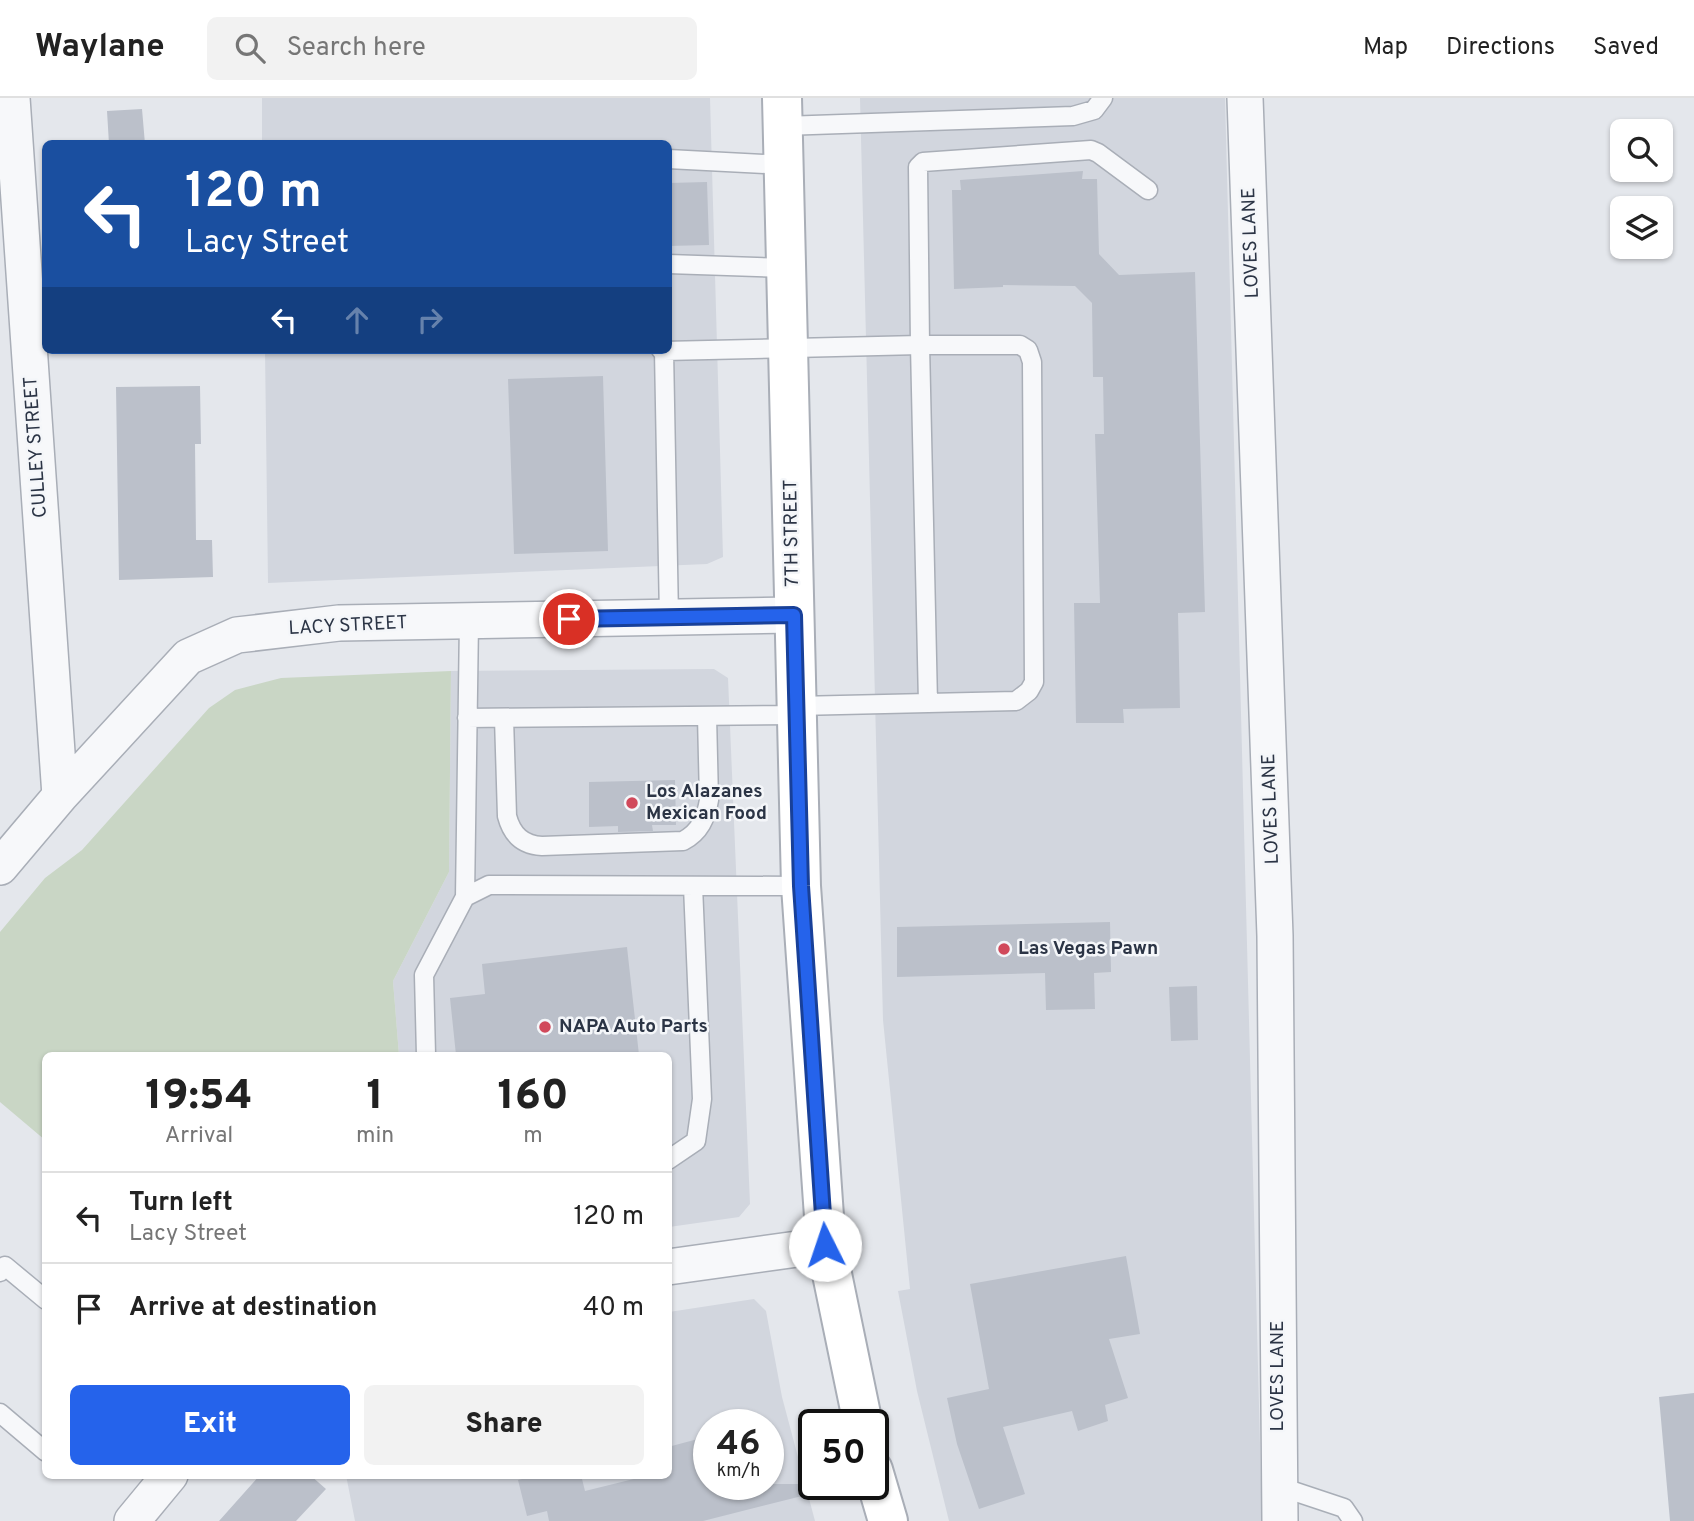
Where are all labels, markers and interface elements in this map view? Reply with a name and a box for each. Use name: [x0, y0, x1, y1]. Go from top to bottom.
search box: [207, 17, 697, 80]
text: Waylane: [35, 27, 165, 69]
icon: search: [231, 29, 269, 67]
text: Search here: [287, 32, 426, 65]
text: Map: [1363, 33, 1408, 63]
text: Directions: [1446, 33, 1555, 63]
text: Saved: [1593, 33, 1659, 63]
map controls: [1610, 119, 1673, 259]
button: search: [1610, 119, 1673, 182]
text: 120 m: [185, 163, 322, 225]
icon: left: [70, 168, 161, 259]
street label: LOVES LANE: [1237, 187, 1265, 299]
button: layers: [1610, 196, 1673, 259]
text: Lacy Street: [185, 224, 349, 264]
icon: left: [265, 301, 303, 339]
icon: ahead: [338, 301, 376, 339]
icon: right: [411, 301, 449, 339]
street label: CULLEY STREET: [19, 375, 53, 519]
street label: 7TH STREET: [779, 479, 805, 587]
pin: [539, 589, 599, 649]
icon: arrive: [550, 600, 588, 638]
street label: LACY STREET: [288, 611, 408, 641]
street label: LOVES LANE: [1257, 753, 1285, 865]
place label: Los Alazanes Mexican Food: [646, 780, 767, 826]
marker: Los Alazanes Mexican Food: [624, 795, 640, 811]
place label: Las Vegas Pawn: [1018, 937, 1158, 961]
marker: Las Vegas Pawn: [996, 941, 1012, 957]
place label: NAPA Auto Parts: [559, 1015, 708, 1039]
marker: NAPA Auto Parts: [537, 1019, 553, 1035]
text: 19:54: [145, 1071, 253, 1124]
text: 1: [367, 1071, 384, 1124]
text: 160: [498, 1071, 569, 1124]
text: Arrival: [165, 1122, 233, 1151]
text: min: [356, 1122, 394, 1151]
text: m: [523, 1122, 543, 1151]
text: Turn left: [129, 1187, 233, 1220]
icon: left: [70, 1199, 108, 1237]
text: 120 m: [574, 1201, 644, 1234]
position arrow: [788, 1208, 862, 1282]
text: Lacy Street: [129, 1220, 247, 1249]
icon: arrive: [70, 1290, 108, 1328]
text: Arrive at destination: [129, 1292, 377, 1325]
text: 40 m: [583, 1292, 644, 1325]
street label: LOVES LANE: [1266, 1321, 1290, 1431]
button: Exit: [70, 1385, 350, 1465]
button: Share: [364, 1385, 644, 1465]
speed limit sign: 50: [798, 1409, 889, 1500]
text: 46: [717, 1423, 761, 1467]
text: km/h: [717, 1460, 760, 1483]

